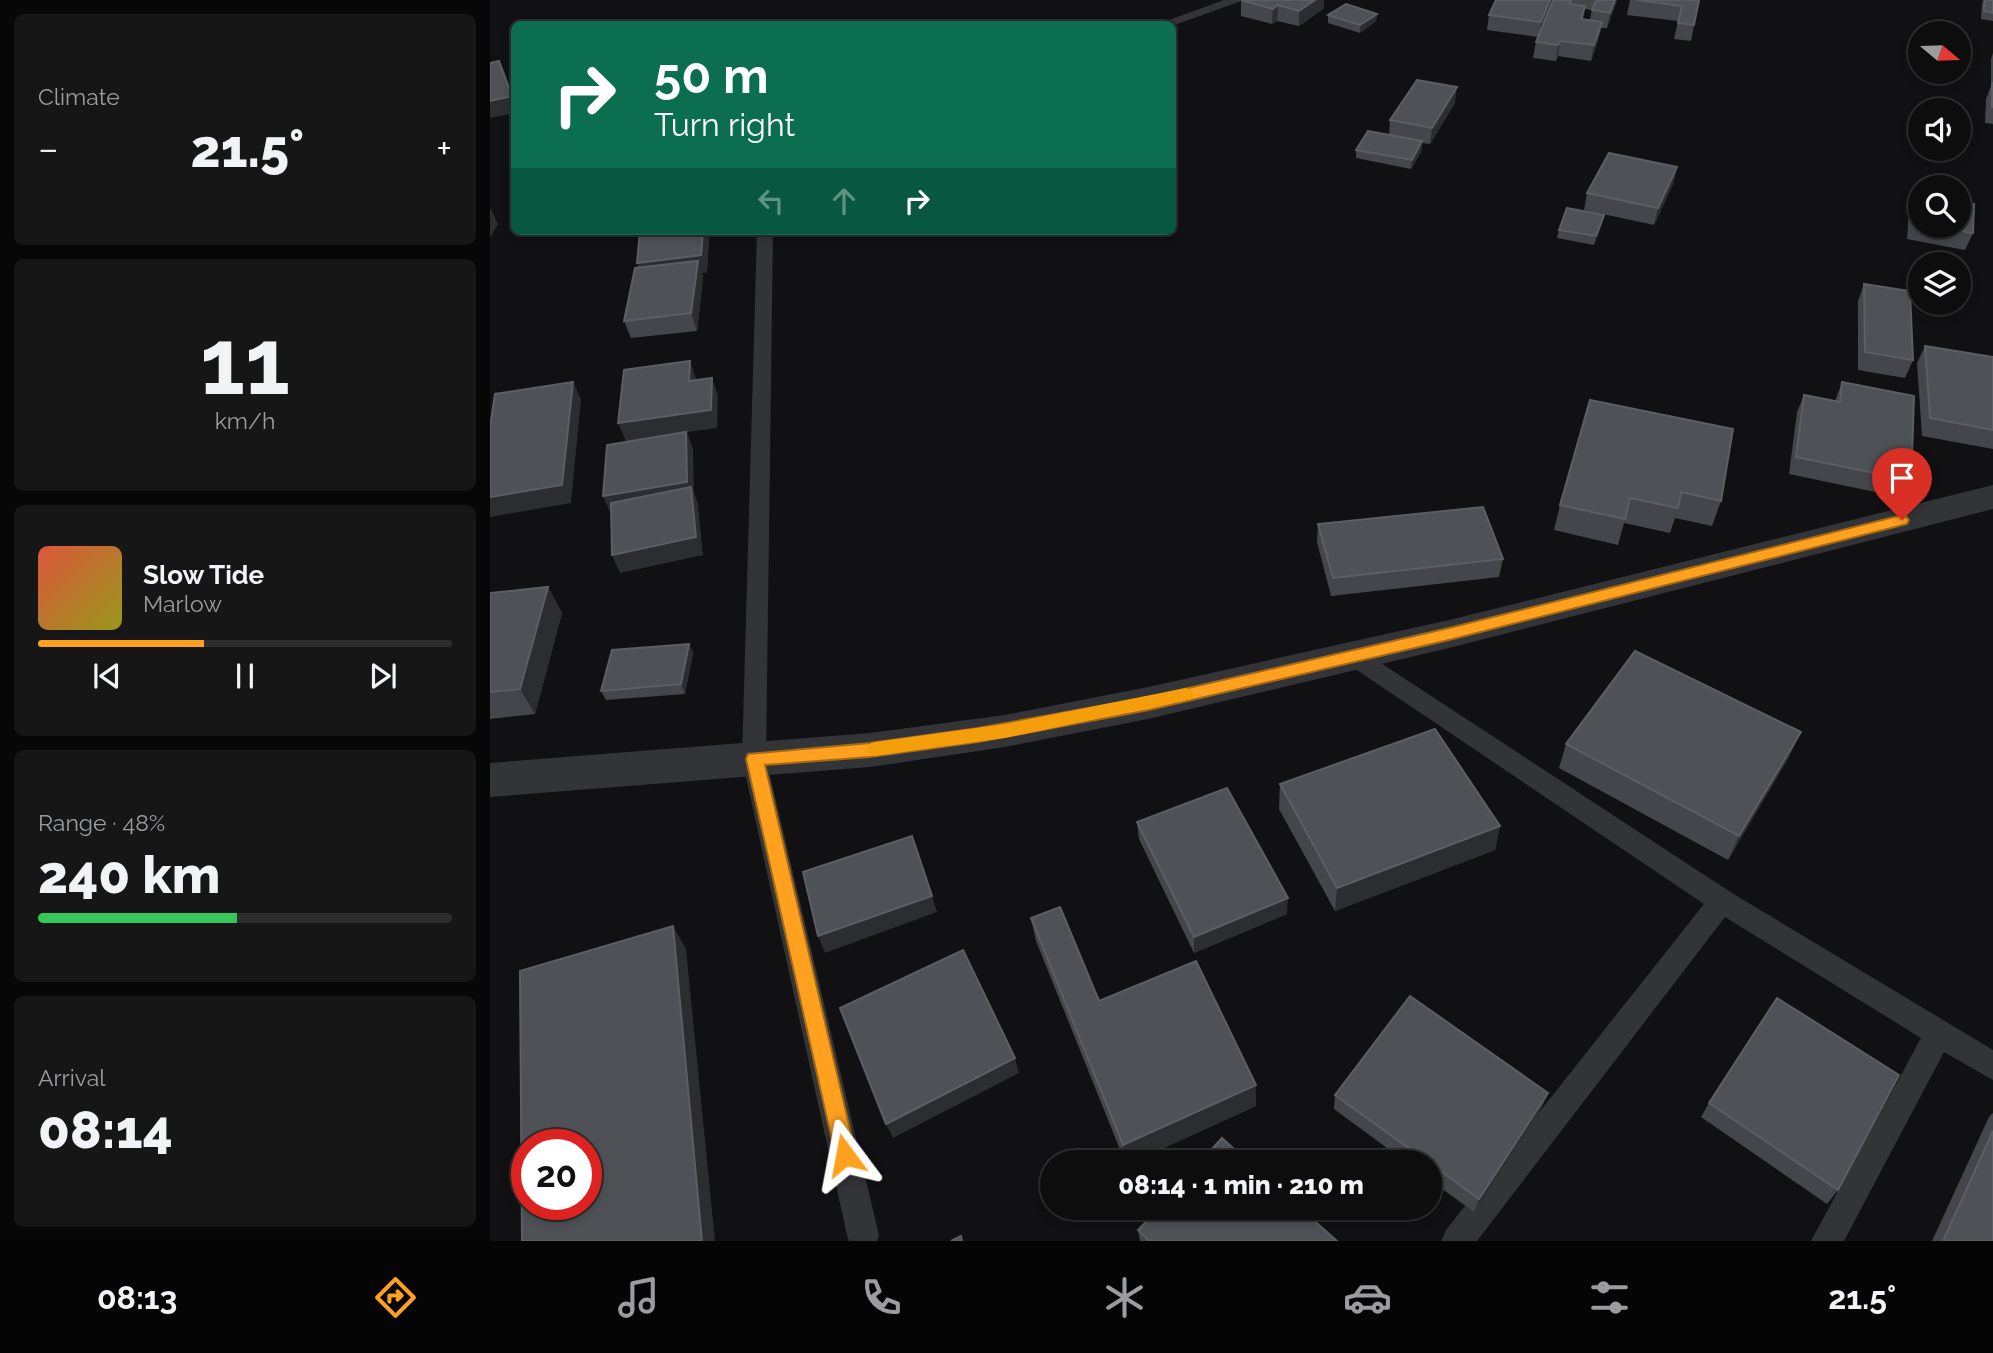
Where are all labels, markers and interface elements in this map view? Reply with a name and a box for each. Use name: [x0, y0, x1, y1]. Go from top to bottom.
north arrow: [1908, 21, 1970, 84]
map controls: [1908, 21, 1971, 315]
text: 50 m: [654, 47, 769, 104]
icon: right: [539, 49, 630, 140]
text: Climate: [38, 83, 120, 110]
button: sound: [1908, 98, 1971, 161]
text: Turn right: [654, 106, 795, 143]
text: 21.5°: [190, 118, 304, 179]
text: −: [38, 126, 58, 171]
text: +: [436, 126, 452, 171]
button: search: [1908, 175, 1971, 238]
icon: left: [752, 182, 790, 220]
icon: ahead: [825, 182, 863, 220]
icon: right: [898, 182, 936, 220]
button: layers: [1908, 252, 1971, 315]
text: 11: [200, 308, 290, 415]
text: km/h: [215, 407, 275, 434]
pin: [1872, 448, 1932, 520]
icon: arrive: [1883, 459, 1921, 497]
text: Slow Tide: [143, 560, 264, 590]
text: Marlow: [143, 590, 222, 617]
icon: previous: [88, 657, 126, 695]
icon: pause: [226, 657, 264, 695]
icon: next: [364, 657, 402, 695]
text: Range · 48%: [38, 809, 165, 836]
text: 240 km: [38, 844, 220, 905]
text: Arrival: [38, 1064, 105, 1091]
text: 08:14: [38, 1099, 173, 1160]
position arrow: [808, 1118, 882, 1192]
speed limit sign: 20: [511, 1129, 602, 1220]
text: 08:14 · 1 min · 210 m: [1118, 1170, 1364, 1200]
icon: directions: [371, 1273, 420, 1322]
icon: music: [614, 1273, 663, 1322]
icon: phone: [857, 1273, 906, 1322]
icon: climate: [1100, 1273, 1149, 1322]
icon: car: [1343, 1273, 1392, 1322]
icon: filters: [1585, 1273, 1634, 1322]
text: 08:13: [97, 1279, 177, 1316]
text: 21.5°: [1828, 1279, 1896, 1316]

